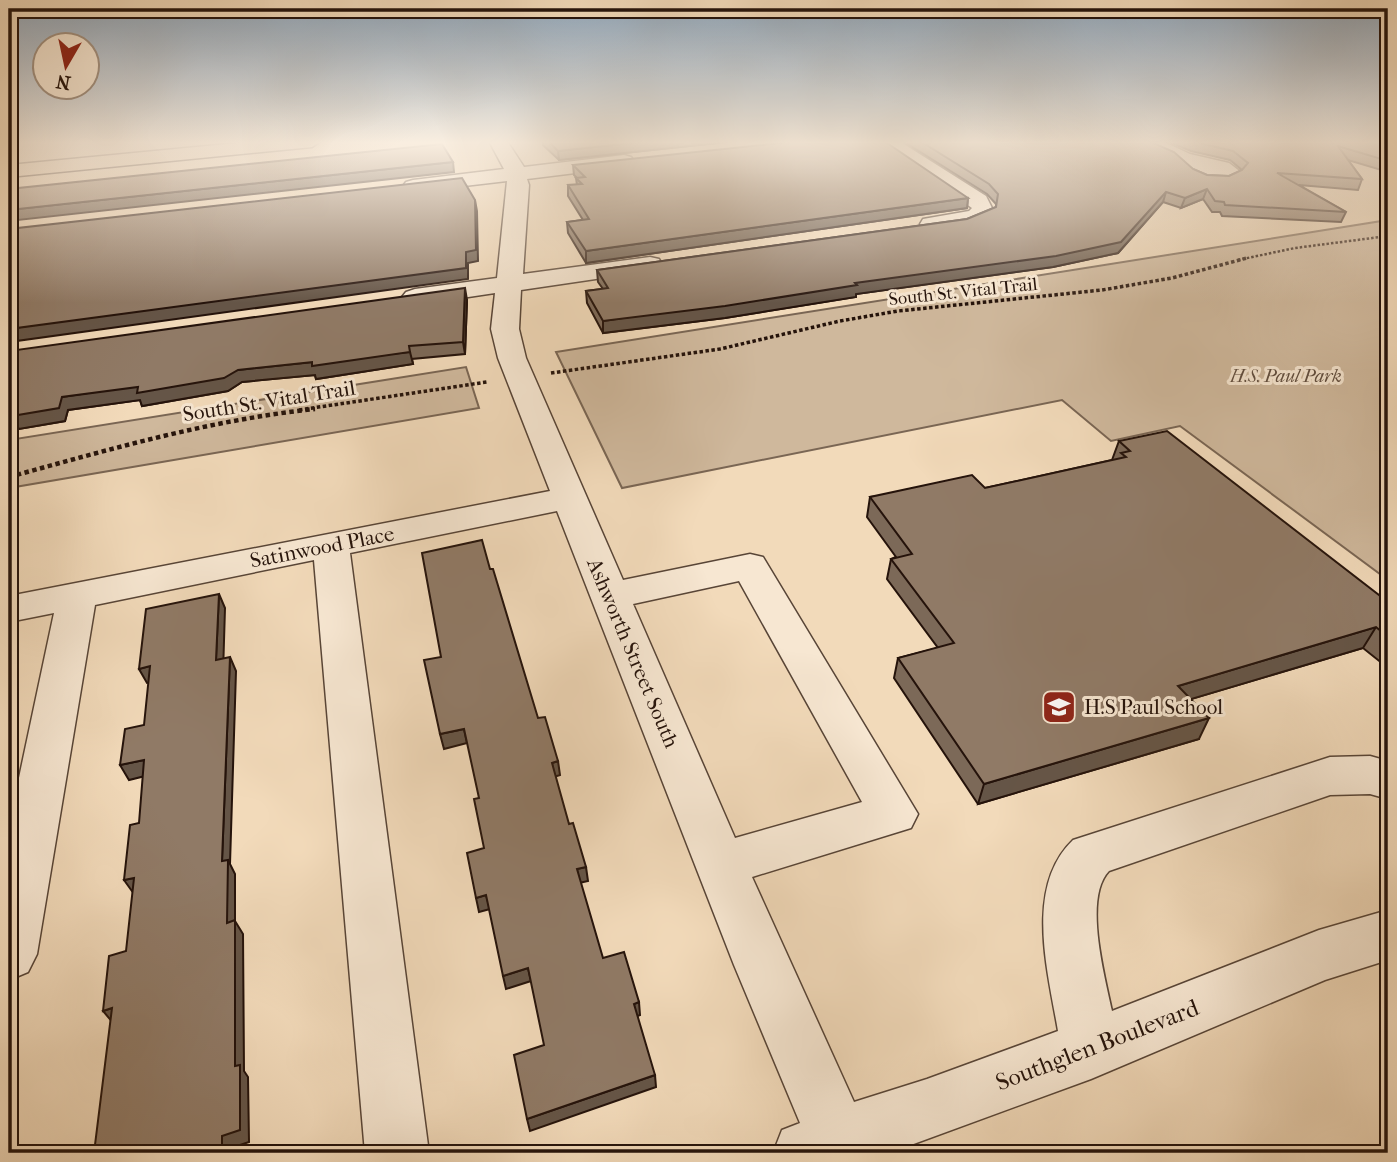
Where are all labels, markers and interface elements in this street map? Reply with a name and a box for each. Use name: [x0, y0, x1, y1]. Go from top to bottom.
north arrow: [32, 32, 102, 102]
text: N: [54, 70, 72, 94]
street label: South St. Vital Trail: [888, 274, 1038, 310]
park label: H.S. Paul Park: [1229, 366, 1342, 387]
street label: South St. Vital Trail: [181, 375, 357, 426]
street label: Satinwood Place: [248, 521, 396, 573]
street label: Ashworth Street South: [582, 554, 684, 752]
school or university icon: H.S Paul School: [1040, 688, 1078, 726]
place label: H.S Paul School: [1084, 695, 1223, 719]
street label: Southglen Boulevard: [992, 993, 1203, 1097]

